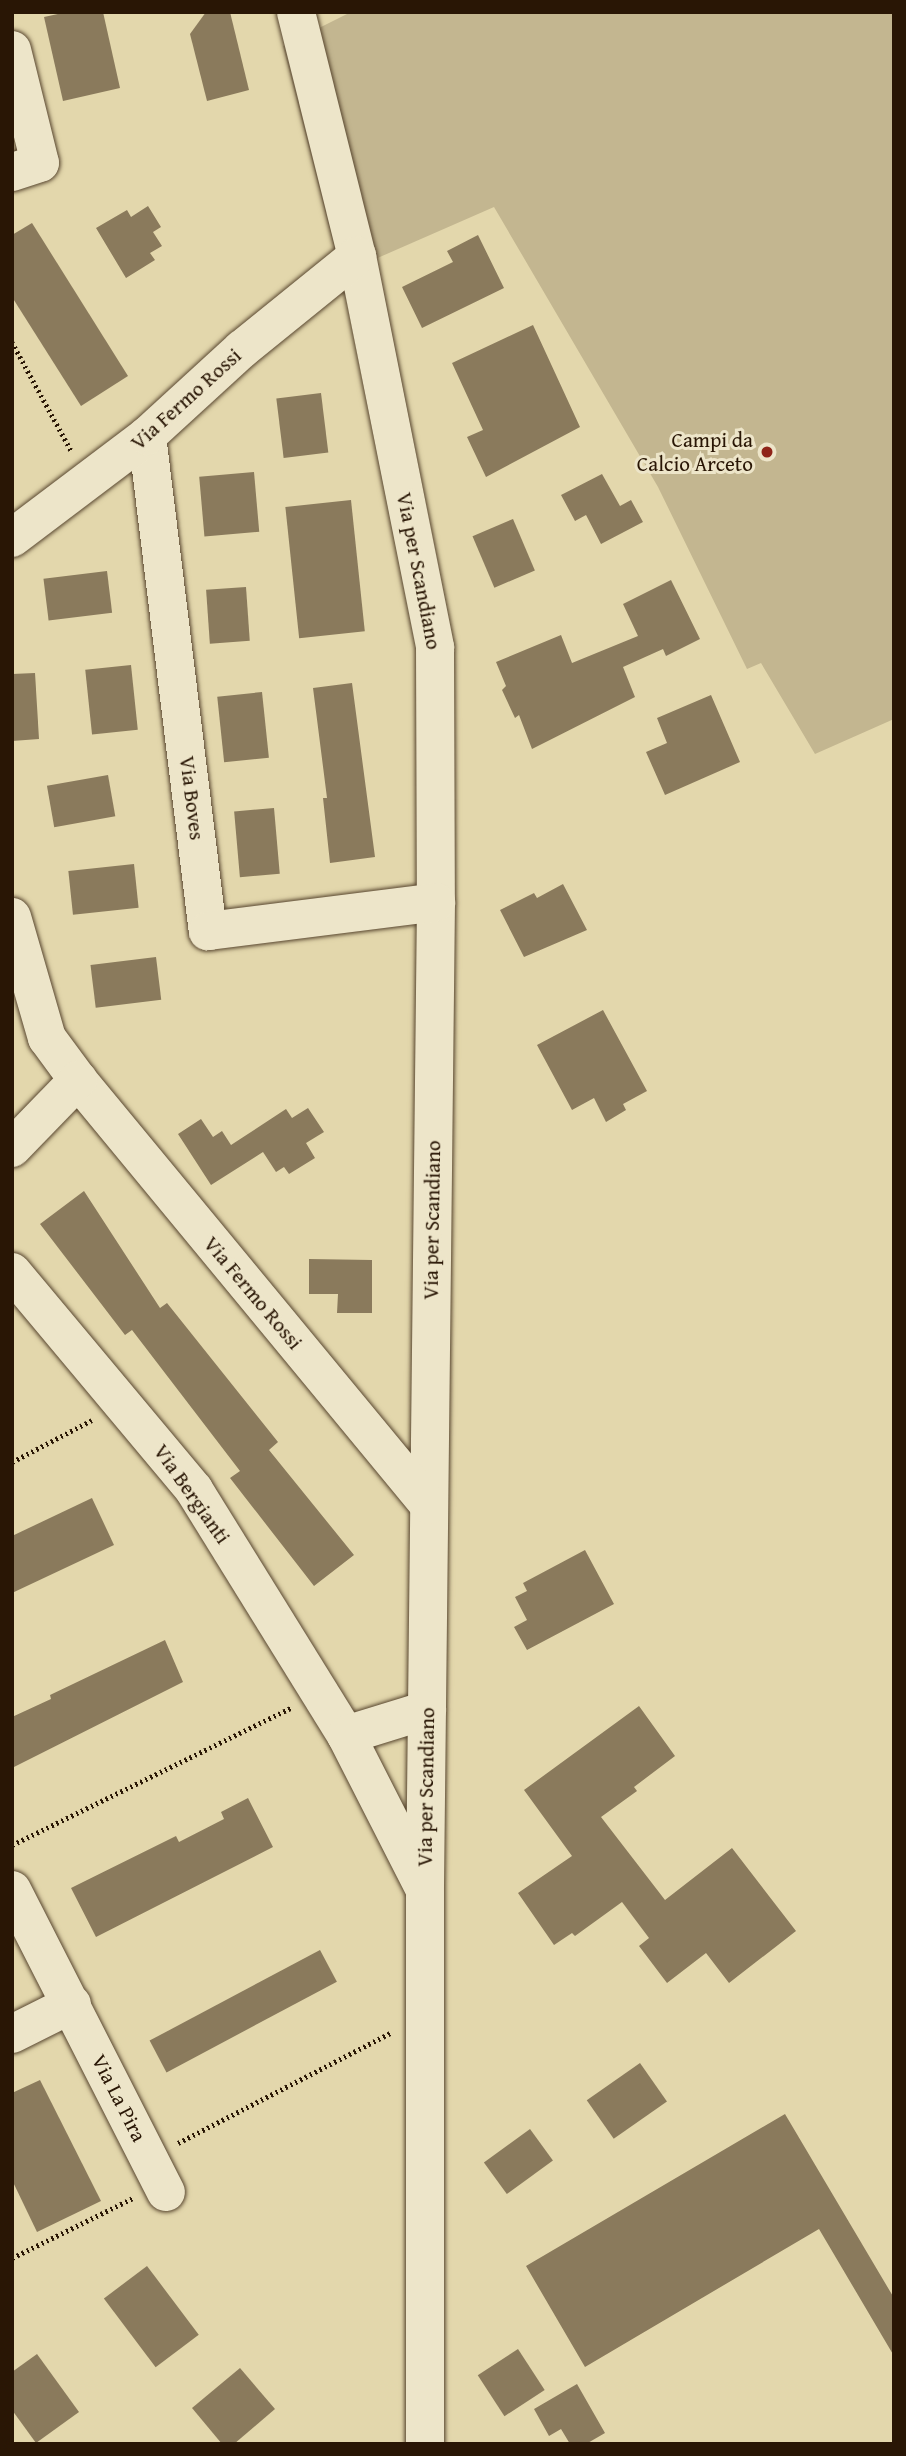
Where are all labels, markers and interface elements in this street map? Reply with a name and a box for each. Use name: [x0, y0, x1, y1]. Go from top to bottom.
street label: Via Fermo Rossi: [126, 343, 246, 455]
place label: Campi da Calcio Arceto: [637, 427, 753, 477]
marker: Campi da Calcio Arceto: [759, 444, 775, 460]
street label: Via per Scandiano: [391, 490, 447, 652]
street label: Via Boves: [174, 755, 210, 841]
street label: Via per Scandiano: [418, 1140, 446, 1300]
street label: Via Fermo Rossi: [198, 1231, 308, 1355]
street label: Via Bergianti: [148, 1439, 236, 1549]
street label: Via per Scandiano: [412, 1707, 440, 1867]
street label: Via La Pira: [86, 2050, 152, 2146]

